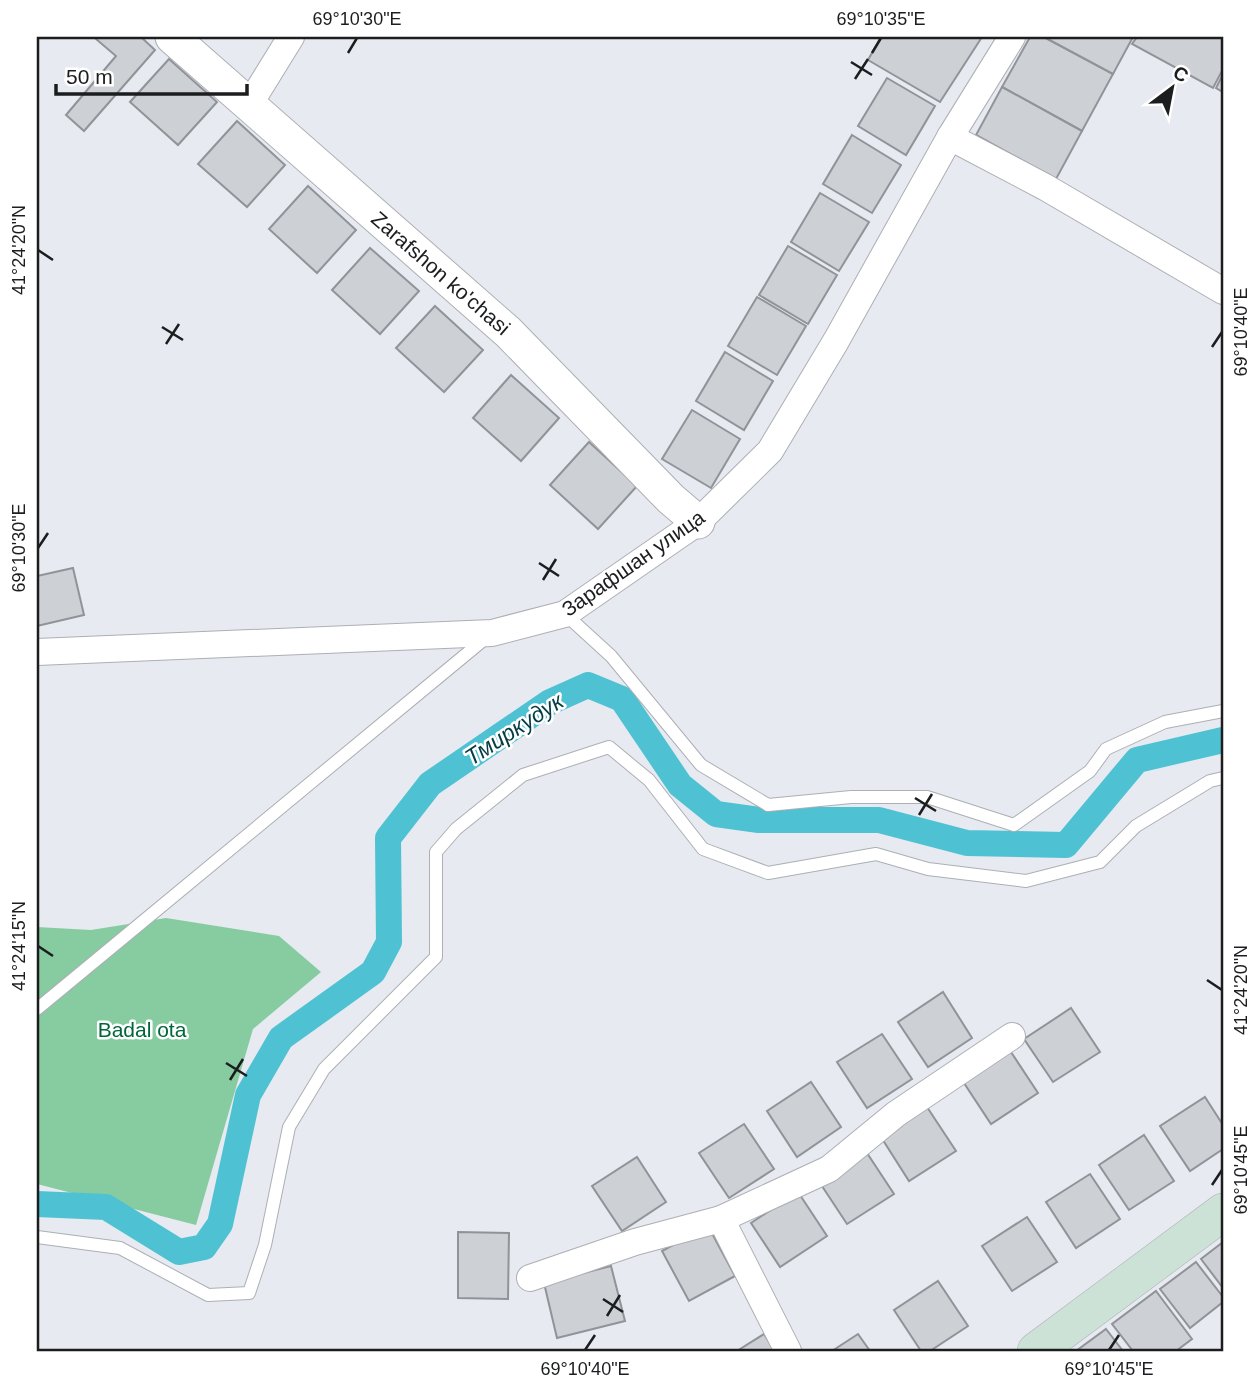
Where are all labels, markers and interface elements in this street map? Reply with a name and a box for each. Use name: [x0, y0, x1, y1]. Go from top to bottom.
text: 69°10'30"E: [312, 9, 402, 29]
text: 69°10'35"E: [836, 9, 926, 29]
scale bar: [56, 52, 247, 96]
north arrow: [1138, 52, 1208, 122]
text: С: [1169, 61, 1192, 87]
text: 50 m: [66, 65, 113, 88]
text: 41°24'20"N: [9, 205, 29, 295]
street label: Zarafshon ko'chasi: [367, 207, 515, 339]
text: 69°10'40"E: [1231, 287, 1251, 377]
text: 69°10'30"E: [9, 503, 29, 593]
street label: Зарафшан улица: [557, 505, 709, 621]
water label: Тмиркудук: [460, 687, 569, 770]
text: 41°24'15"N: [9, 901, 29, 991]
text: 41°24'20"N: [1231, 945, 1251, 1035]
park label: Badal ota: [98, 1018, 187, 1041]
text: 69°10'45"E: [1231, 1125, 1251, 1215]
text: 69°10'40"E: [540, 1359, 630, 1379]
text: 69°10'45"E: [1064, 1359, 1154, 1379]

